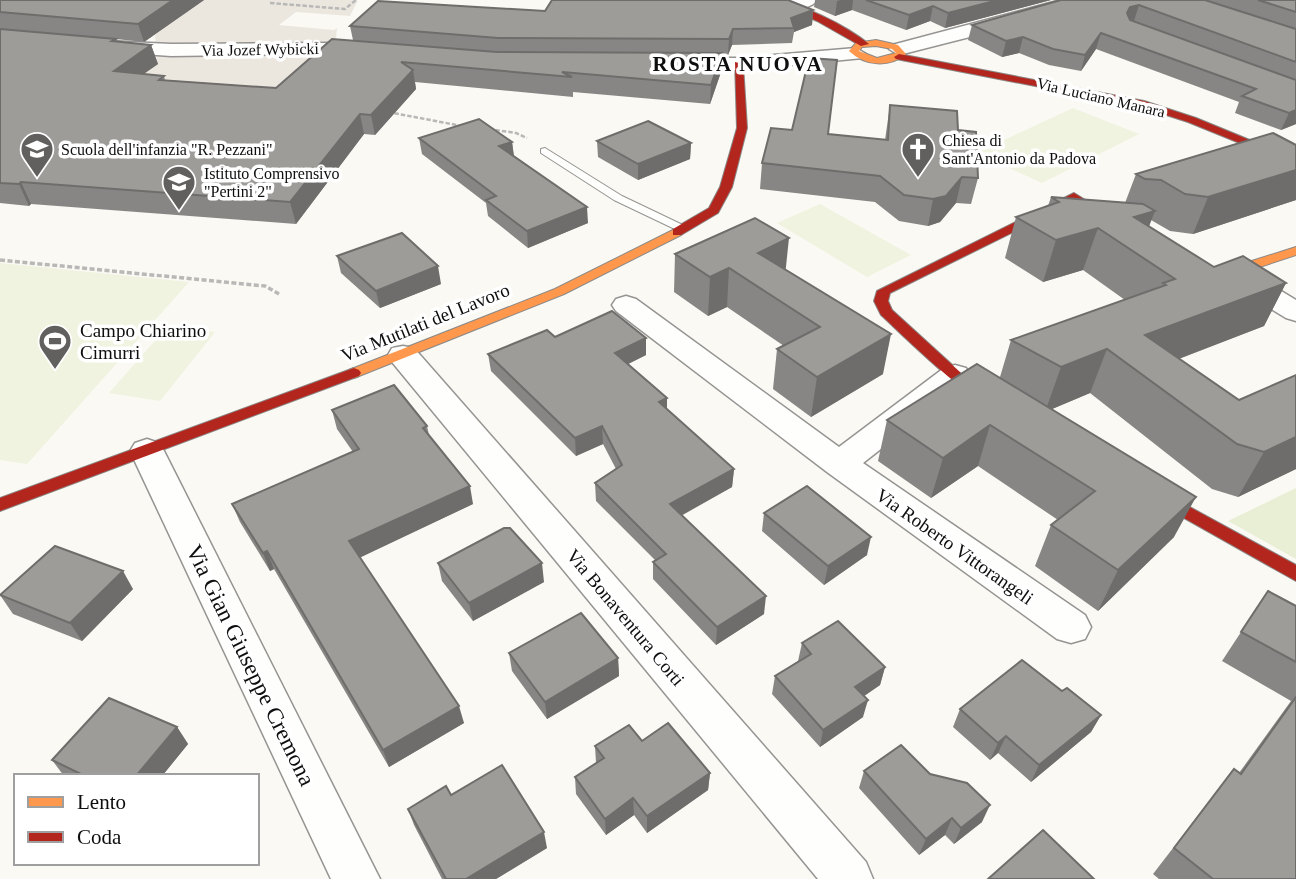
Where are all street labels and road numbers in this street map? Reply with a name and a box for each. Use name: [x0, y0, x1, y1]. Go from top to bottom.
street label: Via Jozef Wybicki: [201, 40, 320, 60]
street label: Via Luciano Manara: [1035, 74, 1167, 121]
street label: Via Mutilati del Lavoro: [338, 279, 512, 366]
street label: Via Roberto Vittorangeli: [872, 484, 1037, 609]
street label: Via Gian Giuseppe Cremona: [181, 541, 320, 790]
street label: Via Bonaventura Corti: [562, 545, 689, 690]

